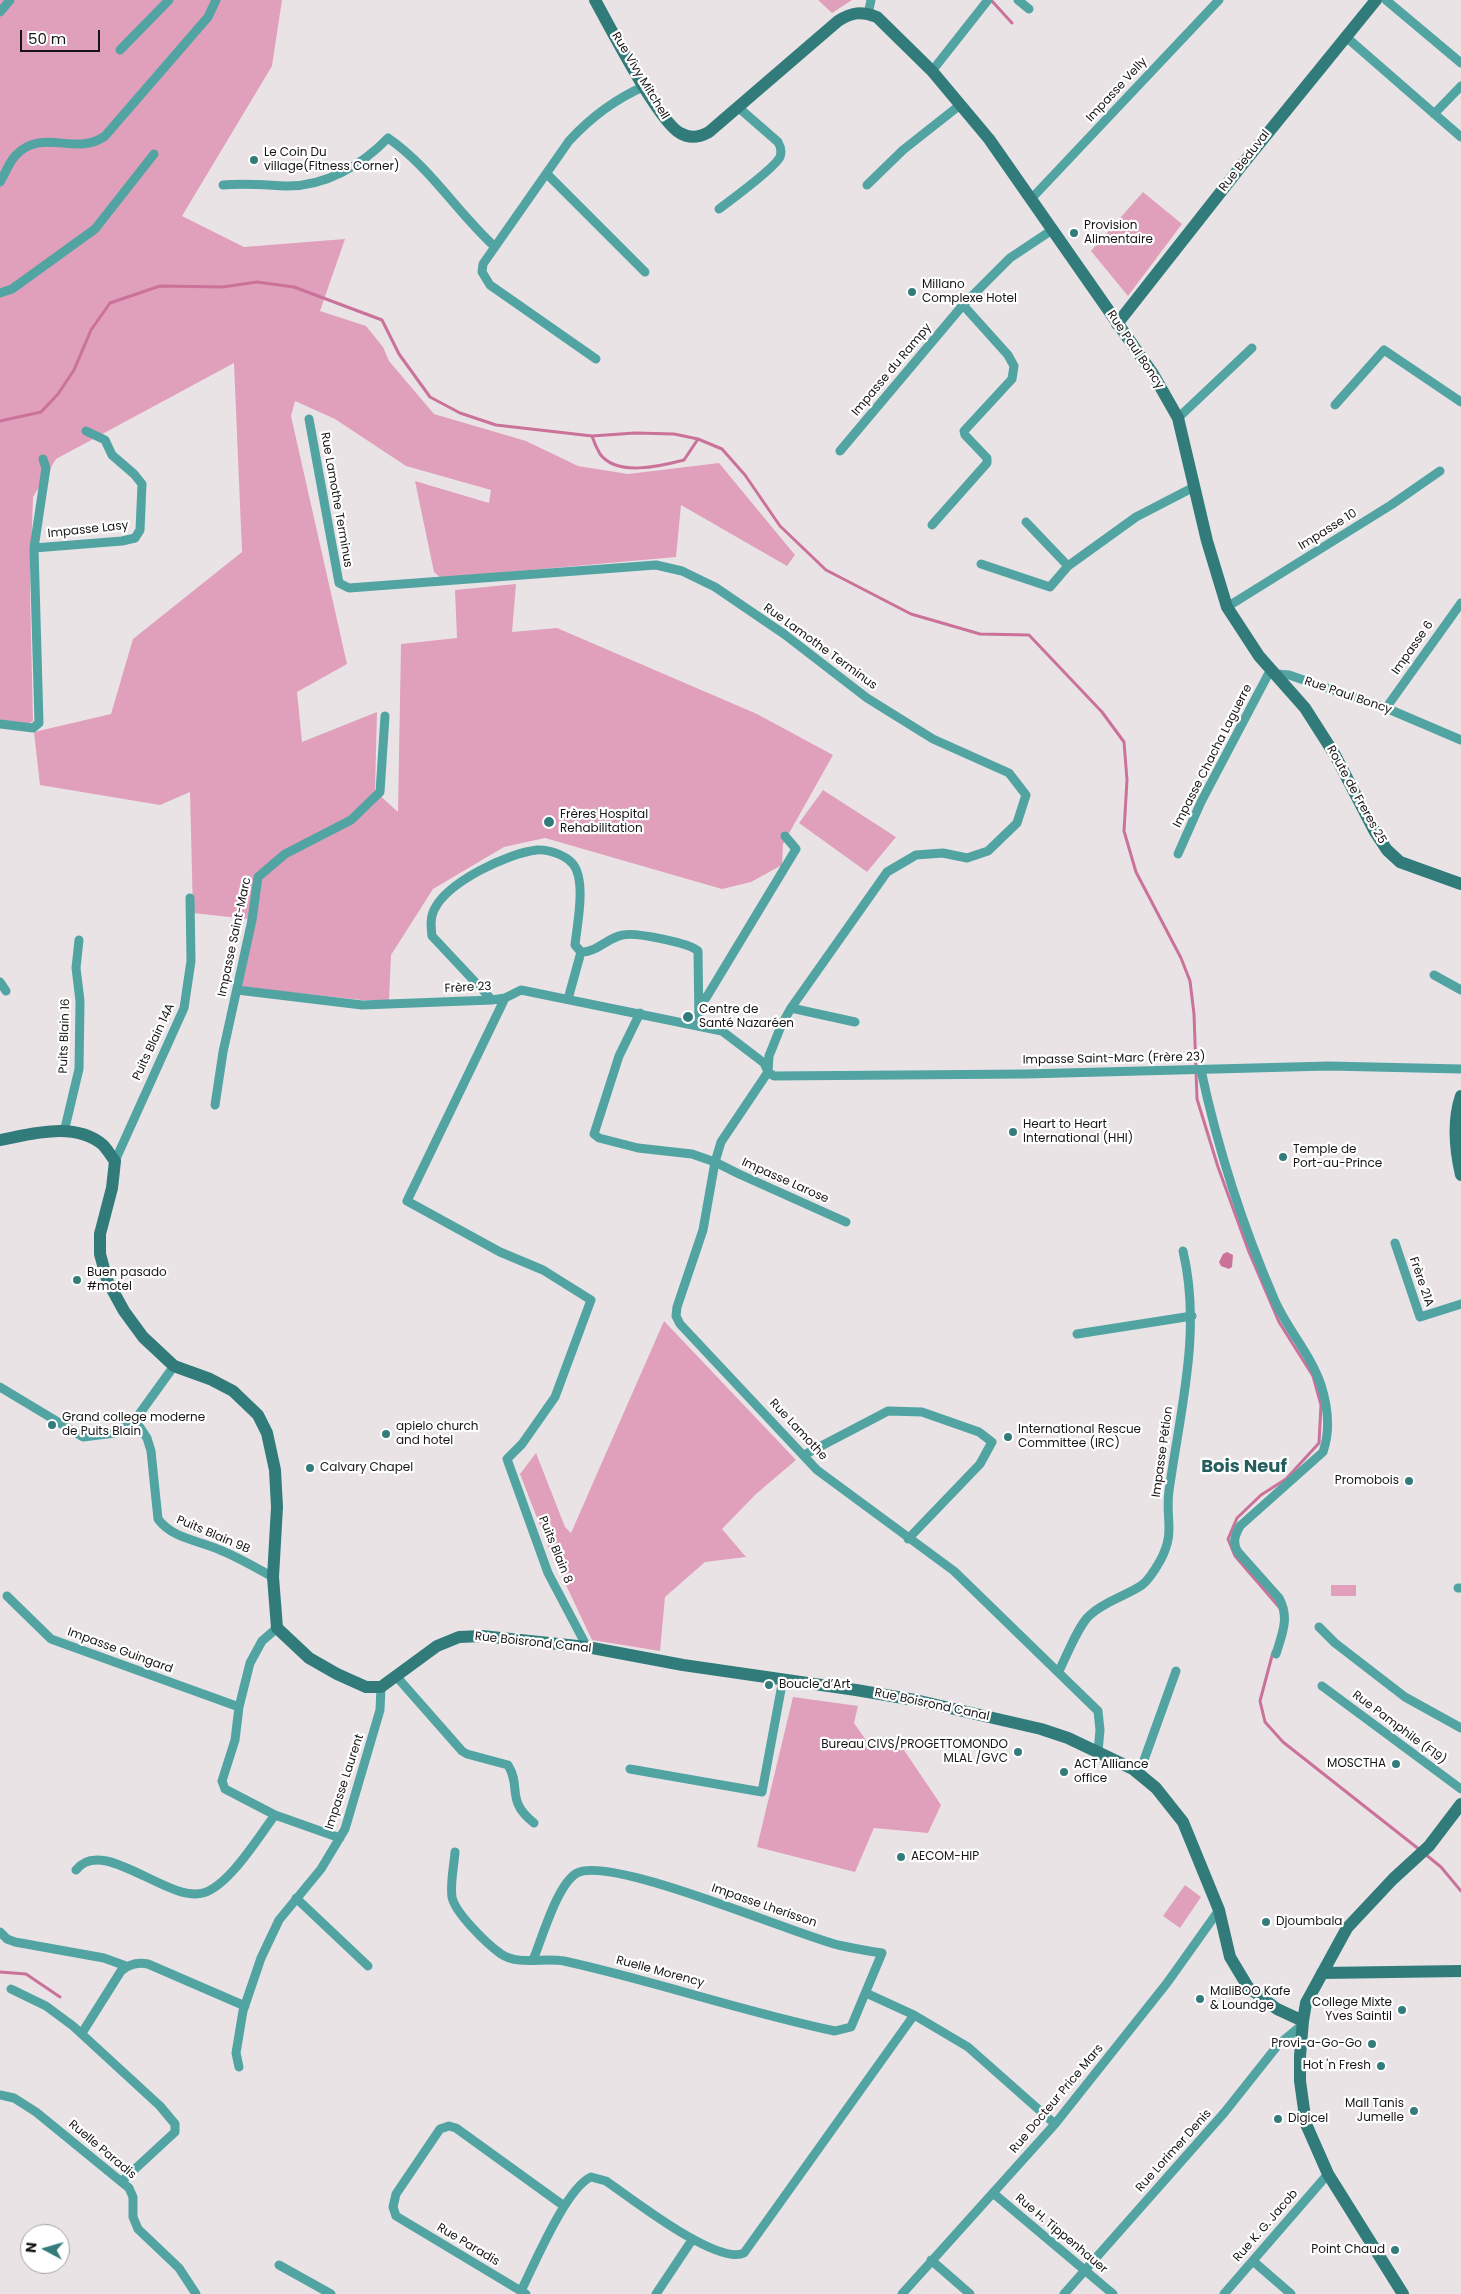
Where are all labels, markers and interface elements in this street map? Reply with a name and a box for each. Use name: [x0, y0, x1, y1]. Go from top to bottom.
scale bar: [22, 20, 102, 52]
text: 50 m: [28, 28, 66, 49]
street label: Rue Vivy Mitchell: [608, 30, 672, 122]
street label: Impasse Velly: [1083, 55, 1151, 125]
street label: Rue Beduval: [1217, 127, 1273, 195]
place label: Le Coin Du village(Fitness Corner): [264, 146, 399, 174]
marker: Le Coin Du village(Fitness Corner): [248, 154, 260, 166]
place label: Provision Alimentaire: [1084, 219, 1153, 247]
marker: Provision Alimentaire: [1068, 227, 1080, 239]
place label: Millano Complexe Hotel: [922, 278, 1017, 306]
marker: Millano Complexe Hotel: [906, 286, 918, 298]
street label: Rue Paul Boncy: [1104, 308, 1166, 392]
street label: Impasse du Rampy: [849, 321, 935, 419]
street label: Rue Lamothe Terminus: [317, 431, 355, 569]
street label: Impasse 10: [1296, 506, 1360, 554]
street label: Impasse Lasy: [47, 519, 129, 541]
street label: Rue Lamothe Terminus: [760, 601, 880, 693]
street label: Impasse 6: [1389, 618, 1437, 678]
street label: Rue Paul Boncy: [1303, 674, 1393, 718]
street label: Impasse Chacha Laguerre: [1171, 682, 1255, 830]
street label: Route de Freres 25: [1323, 743, 1389, 847]
place label: Frères Hospital Rehabilitation: [560, 808, 648, 836]
marker: Frères Hospital Rehabilitation: [542, 815, 556, 829]
street label: Impasse Saint-Marc: [215, 876, 255, 998]
street label: Frère 23: [444, 980, 492, 996]
street label: Puits Blain 16: [56, 998, 74, 1074]
street label: Puits Blain 14A: [130, 1001, 178, 1083]
place label: Centre de Santé Nazaréen: [699, 1003, 794, 1031]
marker: Centre de Santé Nazaréen: [681, 1010, 695, 1024]
street label: Impasse Saint-Marc (Frère 23): [1022, 1050, 1206, 1068]
place label: Heart to Heart International (HHI): [1023, 1118, 1133, 1146]
marker: Heart to Heart International (HHI): [1007, 1126, 1019, 1138]
place label: Temple de Port-au-Prince: [1293, 1143, 1382, 1171]
marker: Temple de Port-au-Prince: [1277, 1151, 1289, 1163]
street label: Impasse Larose: [739, 1155, 831, 1207]
street label: Frère 21A: [1406, 1255, 1436, 1309]
place label: Buen pasado #motel: [87, 1266, 167, 1294]
marker: Buen pasado #motel: [71, 1274, 83, 1286]
street label: Rue Lamothe: [766, 1396, 830, 1464]
street label: Impasse Pétion: [1149, 1406, 1177, 1498]
place label: Grand college moderne de Puits Blain: [62, 1411, 205, 1439]
marker: Grand college moderne de Puits Blain: [46, 1419, 58, 1431]
place label: apielo church and hotel: [396, 1420, 479, 1448]
place label: International Rescue Committee (IRC): [1018, 1423, 1141, 1451]
marker: apielo church and hotel: [380, 1428, 392, 1440]
marker: International Rescue Committee (IRC): [1002, 1431, 1014, 1443]
district label: Bois Neuf: [1201, 1456, 1287, 1478]
place label: Calvary Chapel: [320, 1461, 413, 1475]
marker: Calvary Chapel: [304, 1462, 316, 1474]
place label: Promobois: [1335, 1474, 1399, 1488]
marker: Promobois: [1403, 1475, 1415, 1487]
street label: Puits Blain 9B: [174, 1513, 252, 1557]
street label: Puits Blain 8: [535, 1514, 575, 1586]
street label: Impasse Guingard: [65, 1625, 175, 1677]
street label: Rue Boisrond Canal: [474, 1630, 592, 1656]
place label: Boucle d’Art: [779, 1678, 850, 1692]
marker: Boucle d’Art: [763, 1679, 775, 1691]
street label: Rue Boisrond Canal: [873, 1686, 991, 1724]
street label: Rue Pamphile (F19): [1349, 1688, 1449, 1768]
street label: Impasse Laurent: [323, 1732, 367, 1832]
place label: Bureau CIVS/PROGETTOMONDO MLAL /GVC: [821, 1738, 1008, 1766]
marker: Bureau CIVS/PROGETTOMONDO MLAL /GVC: [1012, 1746, 1024, 1758]
place label: MOSCTHA: [1327, 1757, 1386, 1771]
place label: ACT Alliance office: [1074, 1758, 1149, 1786]
marker: MOSCTHA: [1390, 1758, 1402, 1770]
marker: ACT Alliance office: [1058, 1766, 1070, 1778]
place label: AECOM-HIP: [911, 1850, 979, 1864]
marker: AECOM-HIP: [895, 1851, 907, 1863]
street label: Impasse Lherisson: [709, 1881, 819, 1931]
place label: Djoumbala: [1276, 1915, 1342, 1929]
marker: Djoumbala: [1260, 1916, 1272, 1928]
street label: Ruelle Morency: [614, 1953, 706, 1991]
place label: MaliBOO Kafe & Loundge: [1210, 1985, 1290, 2013]
marker: MaliBOO Kafe & Loundge: [1194, 1993, 1206, 2005]
place label: College Mixte Yves Saintil: [1312, 1996, 1392, 2024]
marker: College Mixte Yves Saintil: [1396, 2004, 1408, 2016]
place label: Provi-a-Go-Go: [1271, 2037, 1362, 2051]
marker: Provi-a-Go-Go: [1366, 2038, 1378, 2050]
street label: Rue Docteur Price Mars: [1007, 2042, 1107, 2156]
place label: Hot 'n Fresh: [1303, 2059, 1371, 2073]
marker: Hot 'n Fresh: [1375, 2060, 1387, 2072]
place label: Mall Tanis Jumelle: [1345, 2097, 1404, 2125]
marker: Mall Tanis Jumelle: [1408, 2105, 1420, 2117]
street label: Rue Lorimer Denis: [1133, 2107, 1215, 2195]
place label: Digicel: [1288, 2112, 1328, 2126]
marker: Digicel: [1272, 2113, 1284, 2125]
street label: Ruelle Paradis: [65, 2118, 139, 2182]
street label: Rue K. G. Jacob: [1231, 2187, 1301, 2265]
street label: Rue H. Tippenhauer: [1012, 2191, 1110, 2277]
street label: Rue Paradis: [434, 2221, 502, 2269]
north arrow: [20, 2224, 70, 2274]
text: N: [21, 2241, 42, 2254]
place label: Point Chaud: [1311, 2243, 1385, 2257]
marker: Point Chaud: [1389, 2244, 1401, 2256]

